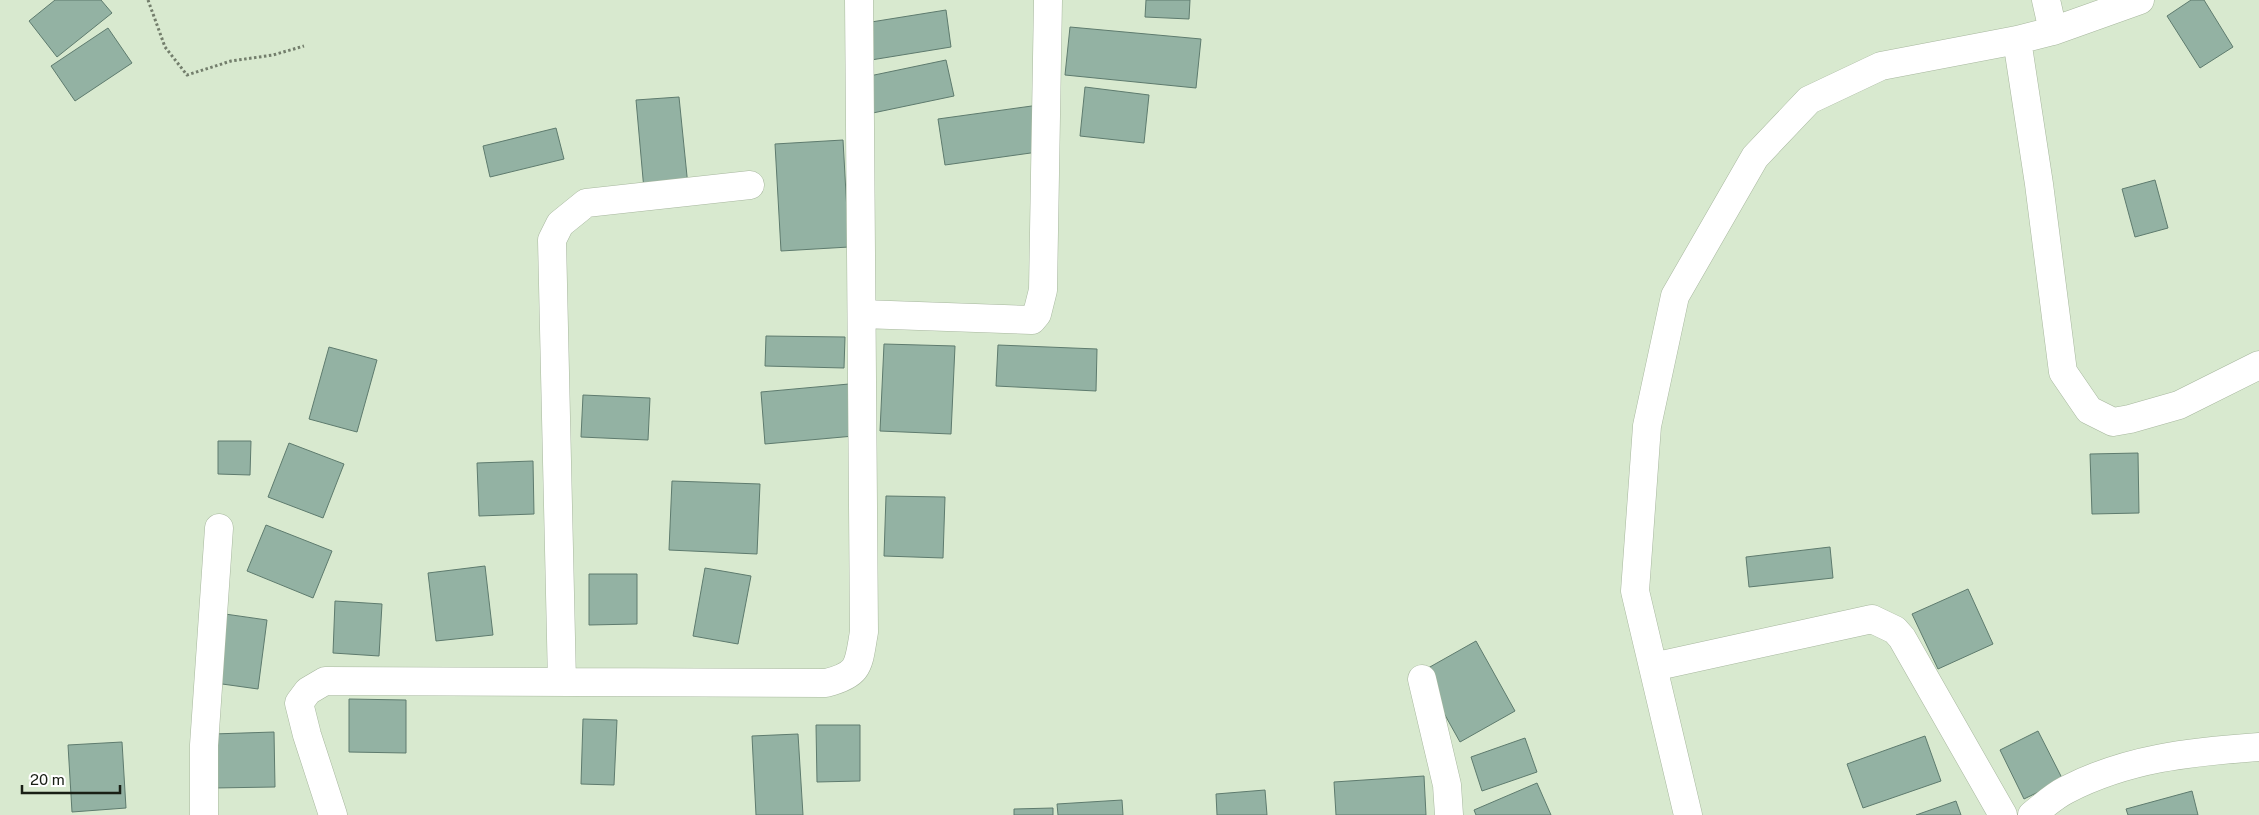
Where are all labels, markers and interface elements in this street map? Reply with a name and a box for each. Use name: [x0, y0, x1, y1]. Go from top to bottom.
scale bar: [22, 762, 120, 794]
text: 20 m: [30, 771, 65, 788]

